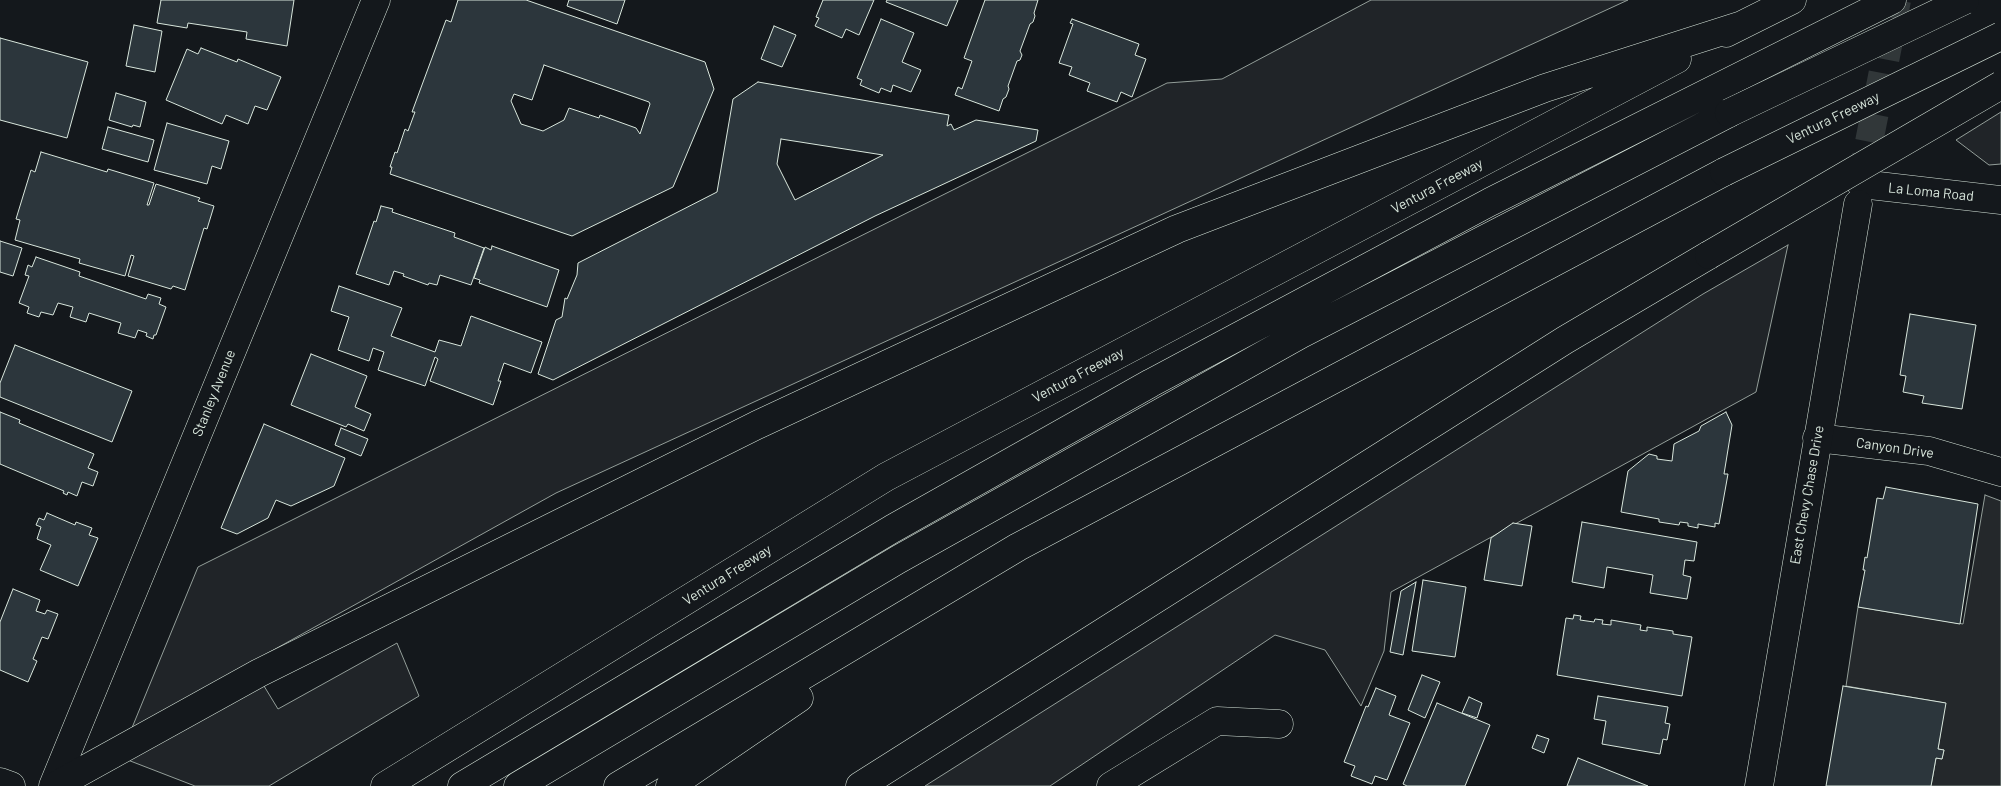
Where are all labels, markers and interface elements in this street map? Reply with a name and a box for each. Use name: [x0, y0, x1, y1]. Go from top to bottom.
street label: Ventura Freeway: [1784, 88, 1882, 148]
street label: Ventura Freeway: [1388, 155, 1486, 217]
street label: La Loma Road: [1887, 179, 1975, 205]
street label: Ventura Freeway: [1029, 344, 1127, 406]
street label: Stanley Avenue: [189, 347, 239, 439]
street label: East Chevy Chase Drive: [1787, 424, 1827, 566]
street label: Canyon Drive: [1855, 434, 1935, 462]
street label: Ventura Freeway: [680, 541, 774, 609]

